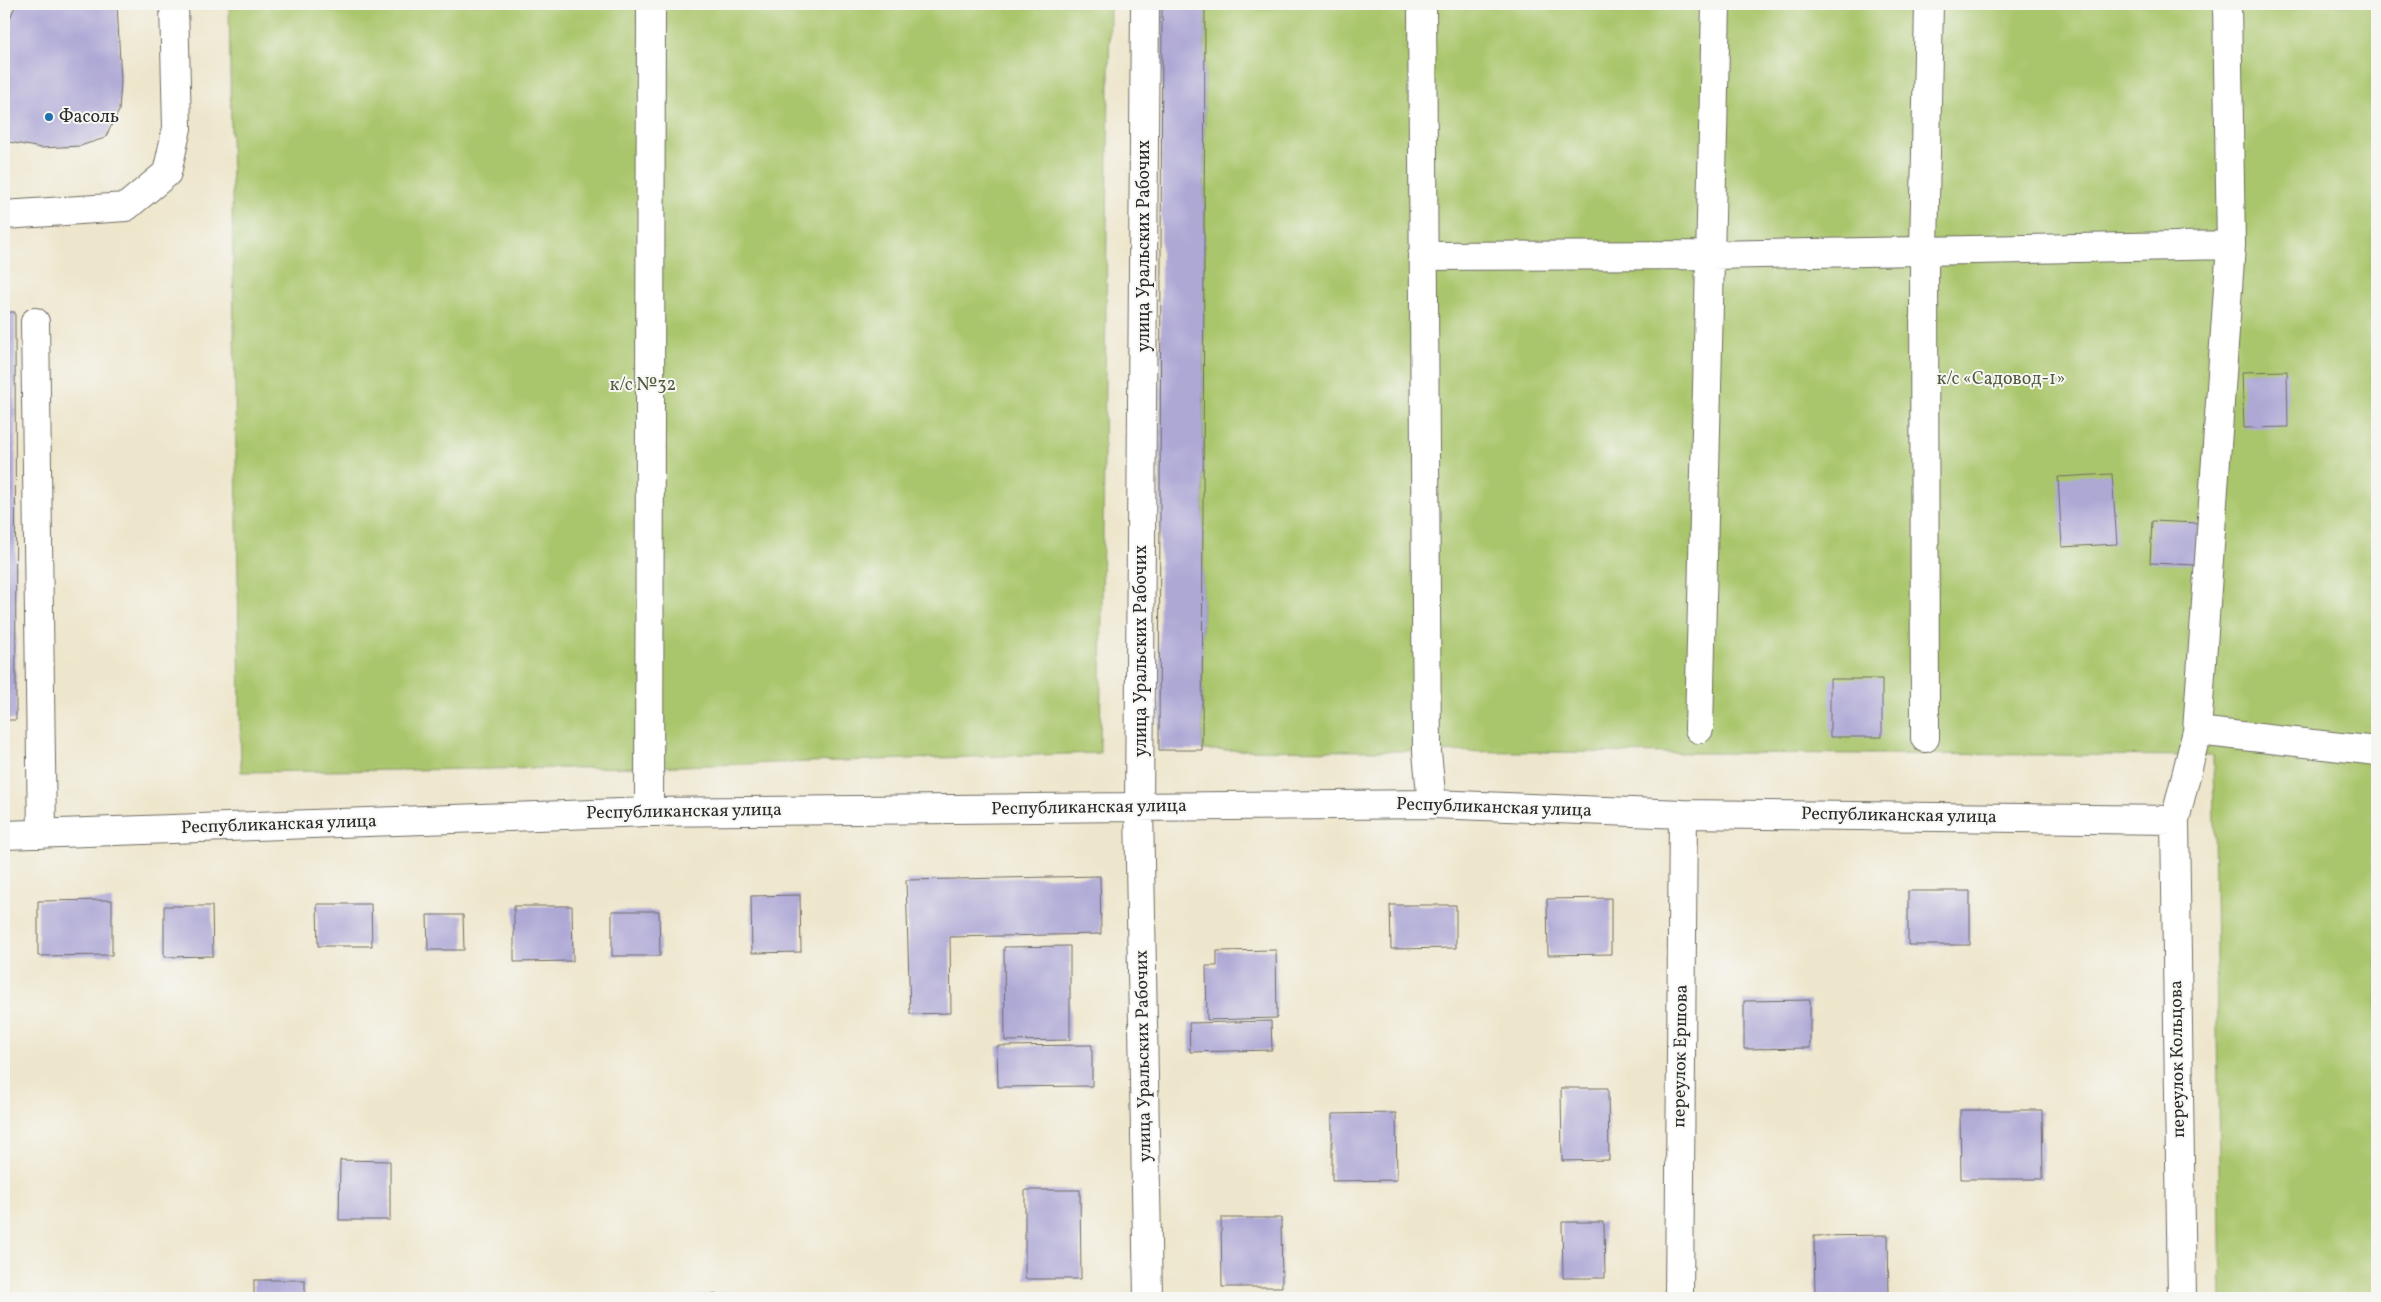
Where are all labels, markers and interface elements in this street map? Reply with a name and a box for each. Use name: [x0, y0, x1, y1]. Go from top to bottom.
place label: Фасоль: [59, 105, 119, 130]
marker: Фасоль: [43, 111, 55, 123]
street label: улица Уральских Рабочих: [1132, 140, 1157, 352]
park label: к/с «Садовод-1»: [1937, 367, 2065, 392]
park label: к/с №32: [610, 373, 676, 398]
street label: улица Уральских Рабочих: [1129, 545, 1154, 757]
street label: Республиканская улица: [1396, 792, 1592, 824]
street label: Республиканская улица: [991, 794, 1187, 822]
street label: Республиканская улица: [586, 798, 782, 826]
street label: Республиканская улица: [1801, 802, 1997, 830]
street label: Республиканская улица: [181, 809, 377, 841]
street label: улица Уральских Рабочих: [1130, 950, 1158, 1162]
street label: переулок Кольцова: [2164, 980, 2192, 1138]
street label: переулок Ершова: [1667, 984, 1695, 1128]

